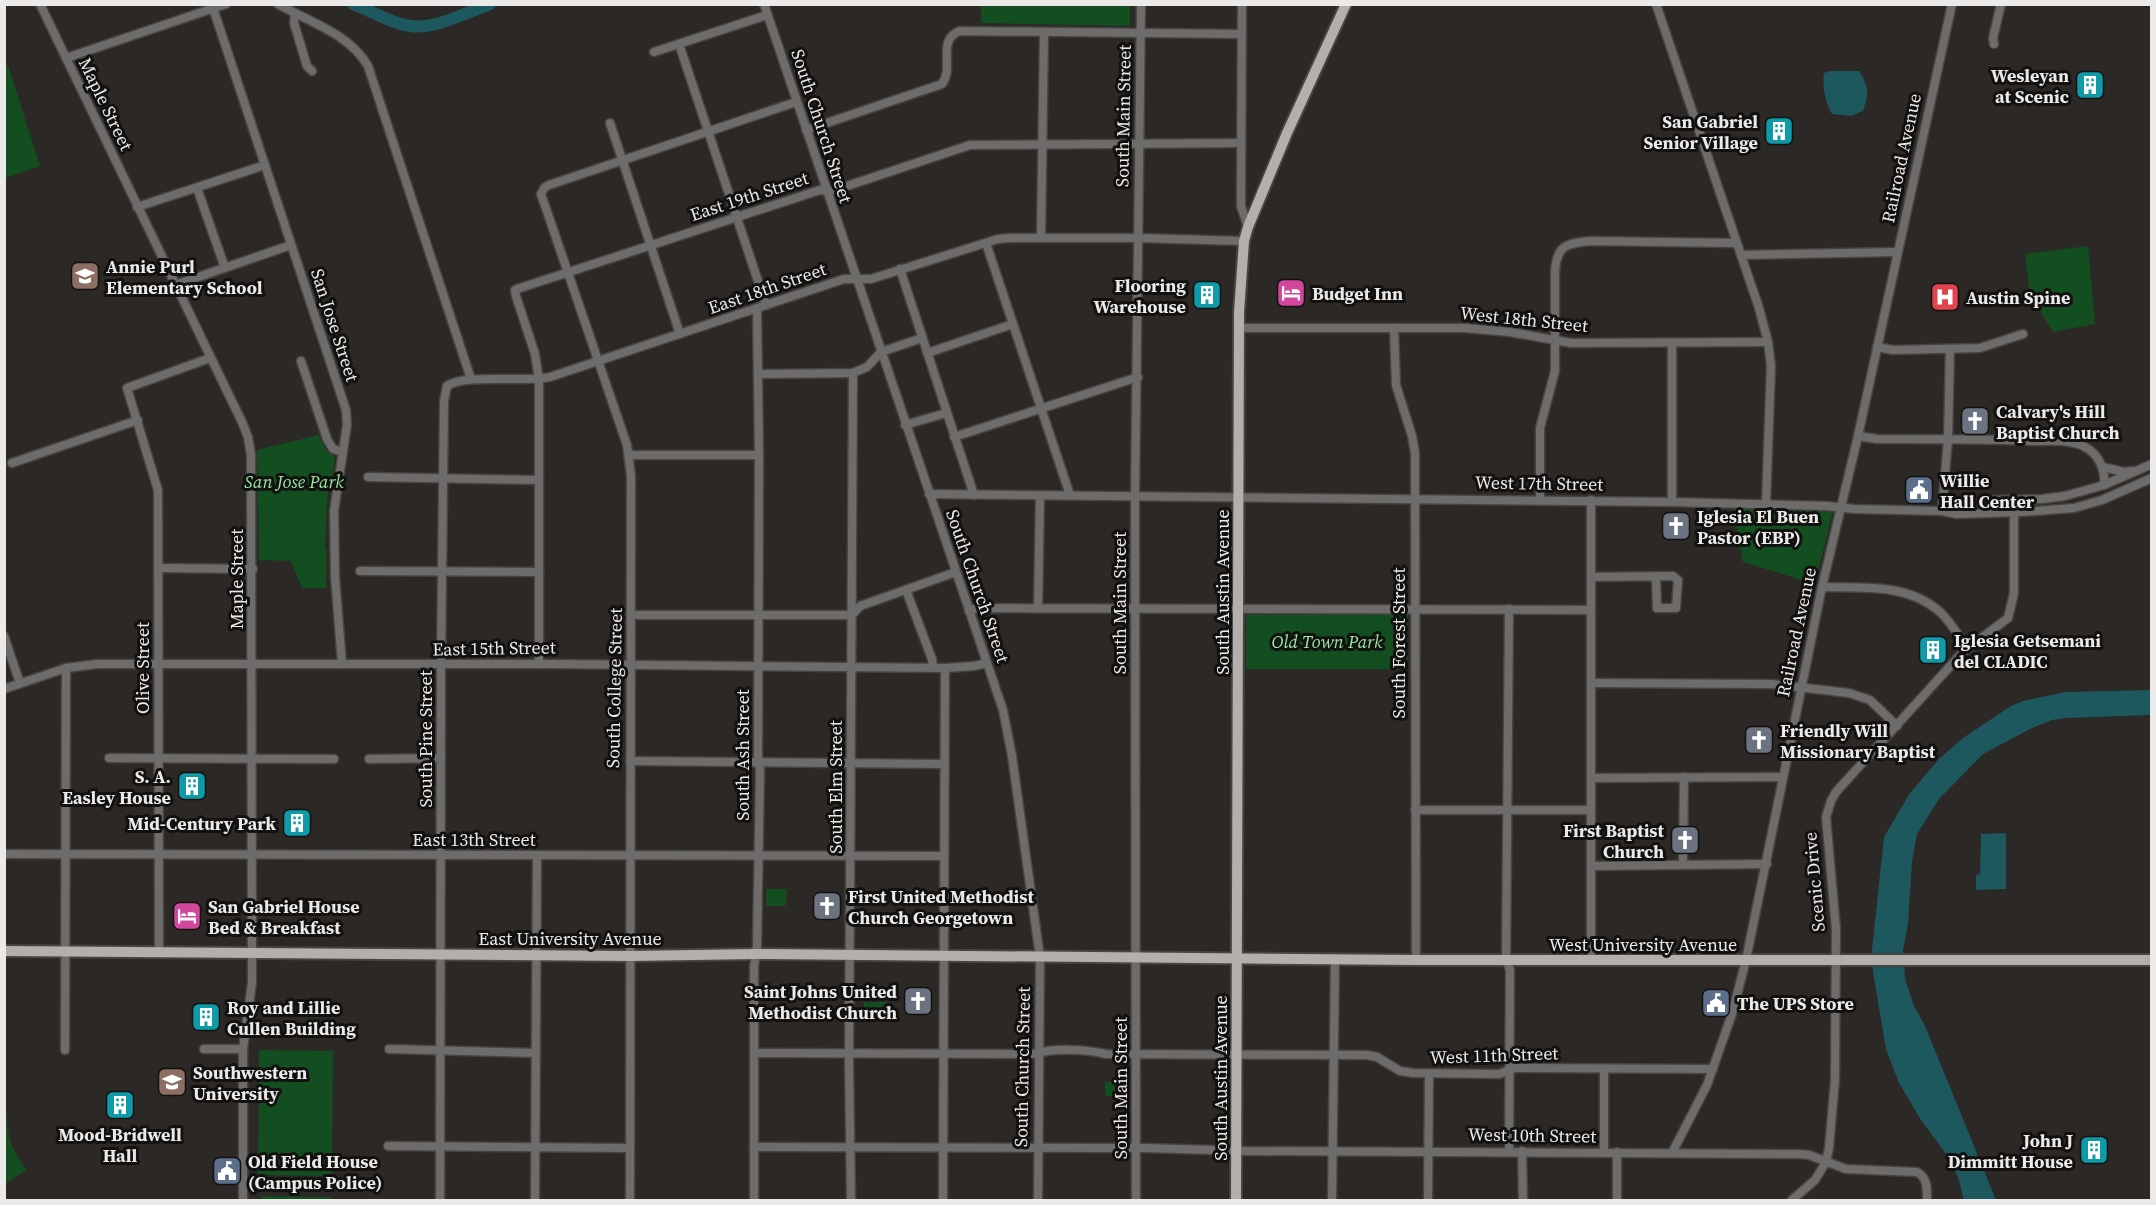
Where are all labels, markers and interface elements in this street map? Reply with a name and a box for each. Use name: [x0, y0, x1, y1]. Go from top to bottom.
street label: South Main Street: [1109, 44, 1137, 187]
street label: South Church Street: [785, 46, 859, 206]
street label: Maple Street: [73, 53, 139, 155]
place label: Wesleyan at Scenic: [1991, 63, 2069, 109]
building icon: Wesleyan at Scenic: [2074, 69, 2106, 101]
street label: Railroad Avenue: [1875, 91, 1927, 225]
place label: San Gabriel Senior Village: [1643, 109, 1758, 155]
building icon: San Gabriel Senior Village: [1763, 115, 1795, 147]
street label: East 19th Street: [687, 165, 812, 227]
place label: Annie Purl Elementary School: [106, 254, 263, 300]
street label: East 18th Street: [705, 256, 829, 320]
school or university icon: Annie Purl Elementary School: [69, 260, 101, 292]
street label: San Jose Street: [305, 265, 365, 385]
place label: Flooring Warehouse: [1093, 273, 1186, 319]
hotel icon: Budget Inn: [1275, 277, 1307, 309]
building icon: Flooring Warehouse: [1191, 279, 1223, 311]
place label: Budget Inn: [1312, 281, 1403, 306]
hospital icon: Austin Spine: [1929, 281, 1961, 313]
place label: Austin Spine: [1966, 285, 2071, 310]
street label: West 18th Street: [1459, 300, 1589, 338]
place label: Calvary's Hill Baptist Church: [1996, 399, 2120, 445]
church icon: Calvary's Hill Baptist Church: [1959, 405, 1991, 437]
place label: Willie Hall Center: [1940, 468, 2035, 514]
park label: San Jose Park: [244, 469, 344, 494]
street label: West 17th Street: [1475, 469, 1604, 497]
public building icon: Willie Hall Center: [1903, 474, 1935, 506]
place label: Iglesia El Buen Pastor (EBP): [1697, 504, 1819, 550]
street label: South Church Street: [940, 506, 1016, 666]
street label: South Austin Avenue: [1210, 509, 1235, 675]
church icon: Iglesia El Buen Pastor (EBP): [1660, 510, 1692, 542]
street label: Maple Street: [224, 529, 249, 629]
street label: South Main Street: [1107, 532, 1132, 674]
street label: Railroad Avenue: [1770, 565, 1822, 699]
street label: South Forest Street: [1386, 567, 1411, 718]
street label: South College Street: [600, 608, 628, 768]
street label: Olive Street: [130, 622, 155, 714]
place label: Iglesia Getsemani del CLADIC: [1954, 628, 2101, 674]
park label: Old Town Park: [1272, 629, 1383, 654]
street label: East 15th Street: [432, 634, 556, 662]
building icon: Iglesia Getsemani del CLADIC: [1917, 634, 1949, 666]
street label: South Pine Street: [413, 670, 438, 808]
street label: South Ash Street: [730, 689, 755, 821]
place label: Friendly Will Missionary Baptist: [1780, 718, 1936, 764]
street label: South Elm Street: [823, 720, 848, 854]
church icon: Friendly Will Missionary Baptist: [1743, 724, 1775, 756]
place label: S. A. Easley House: [62, 764, 171, 810]
building icon: S. A. Easley House: [176, 770, 208, 802]
building icon: Mid-Century Park: [281, 807, 313, 839]
place label: Mid-Century Park: [127, 811, 276, 836]
place label: First Baptist Church: [1563, 818, 1665, 864]
church icon: First Baptist Church: [1669, 824, 1701, 856]
street label: East 13th Street: [412, 827, 536, 852]
street label: Scenic Drive: [1797, 831, 1831, 933]
place label: First United Methodist Church Georgetown: [848, 884, 1034, 930]
church icon: First United Methodist Church Georgetown: [811, 890, 843, 922]
place label: San Gabriel House Bed & Breakfast: [208, 894, 360, 940]
hotel icon: San Gabriel House Bed & Breakfast: [171, 900, 203, 932]
street label: East University Avenue: [478, 926, 662, 951]
street label: West University Avenue: [1549, 932, 1737, 957]
place label: Saint Johns United Methodist Church: [744, 979, 897, 1025]
church icon: Saint Johns United Methodist Church: [902, 985, 934, 1017]
street label: South Church Street: [1008, 986, 1036, 1147]
public building icon: The UPS Store: [1700, 987, 1732, 1019]
place label: The UPS Store: [1737, 991, 1854, 1016]
place label: Roy and Lillie Cullen Building: [227, 995, 356, 1041]
street label: South Austin Avenue: [1208, 995, 1233, 1161]
building icon: Roy and Lillie Cullen Building: [190, 1001, 222, 1033]
street label: South Main Street: [1108, 1017, 1133, 1159]
street label: West 11th Street: [1429, 1040, 1559, 1070]
place label: Southwestern University: [193, 1060, 307, 1106]
school or university icon: Southwestern University: [156, 1066, 188, 1098]
building icon: Mood-Bridwell Hall: [104, 1089, 136, 1121]
street label: West 10th Street: [1468, 1121, 1597, 1149]
place label: Mood-Bridwell Hall: [58, 1122, 182, 1168]
place label: John J Dimmitt House: [1948, 1128, 2073, 1174]
building icon: John J Dimmitt House: [2078, 1134, 2110, 1166]
place label: Old Field House (Campus Police): [248, 1149, 382, 1195]
public building icon: Old Field House (Campus Police): [211, 1155, 243, 1187]

